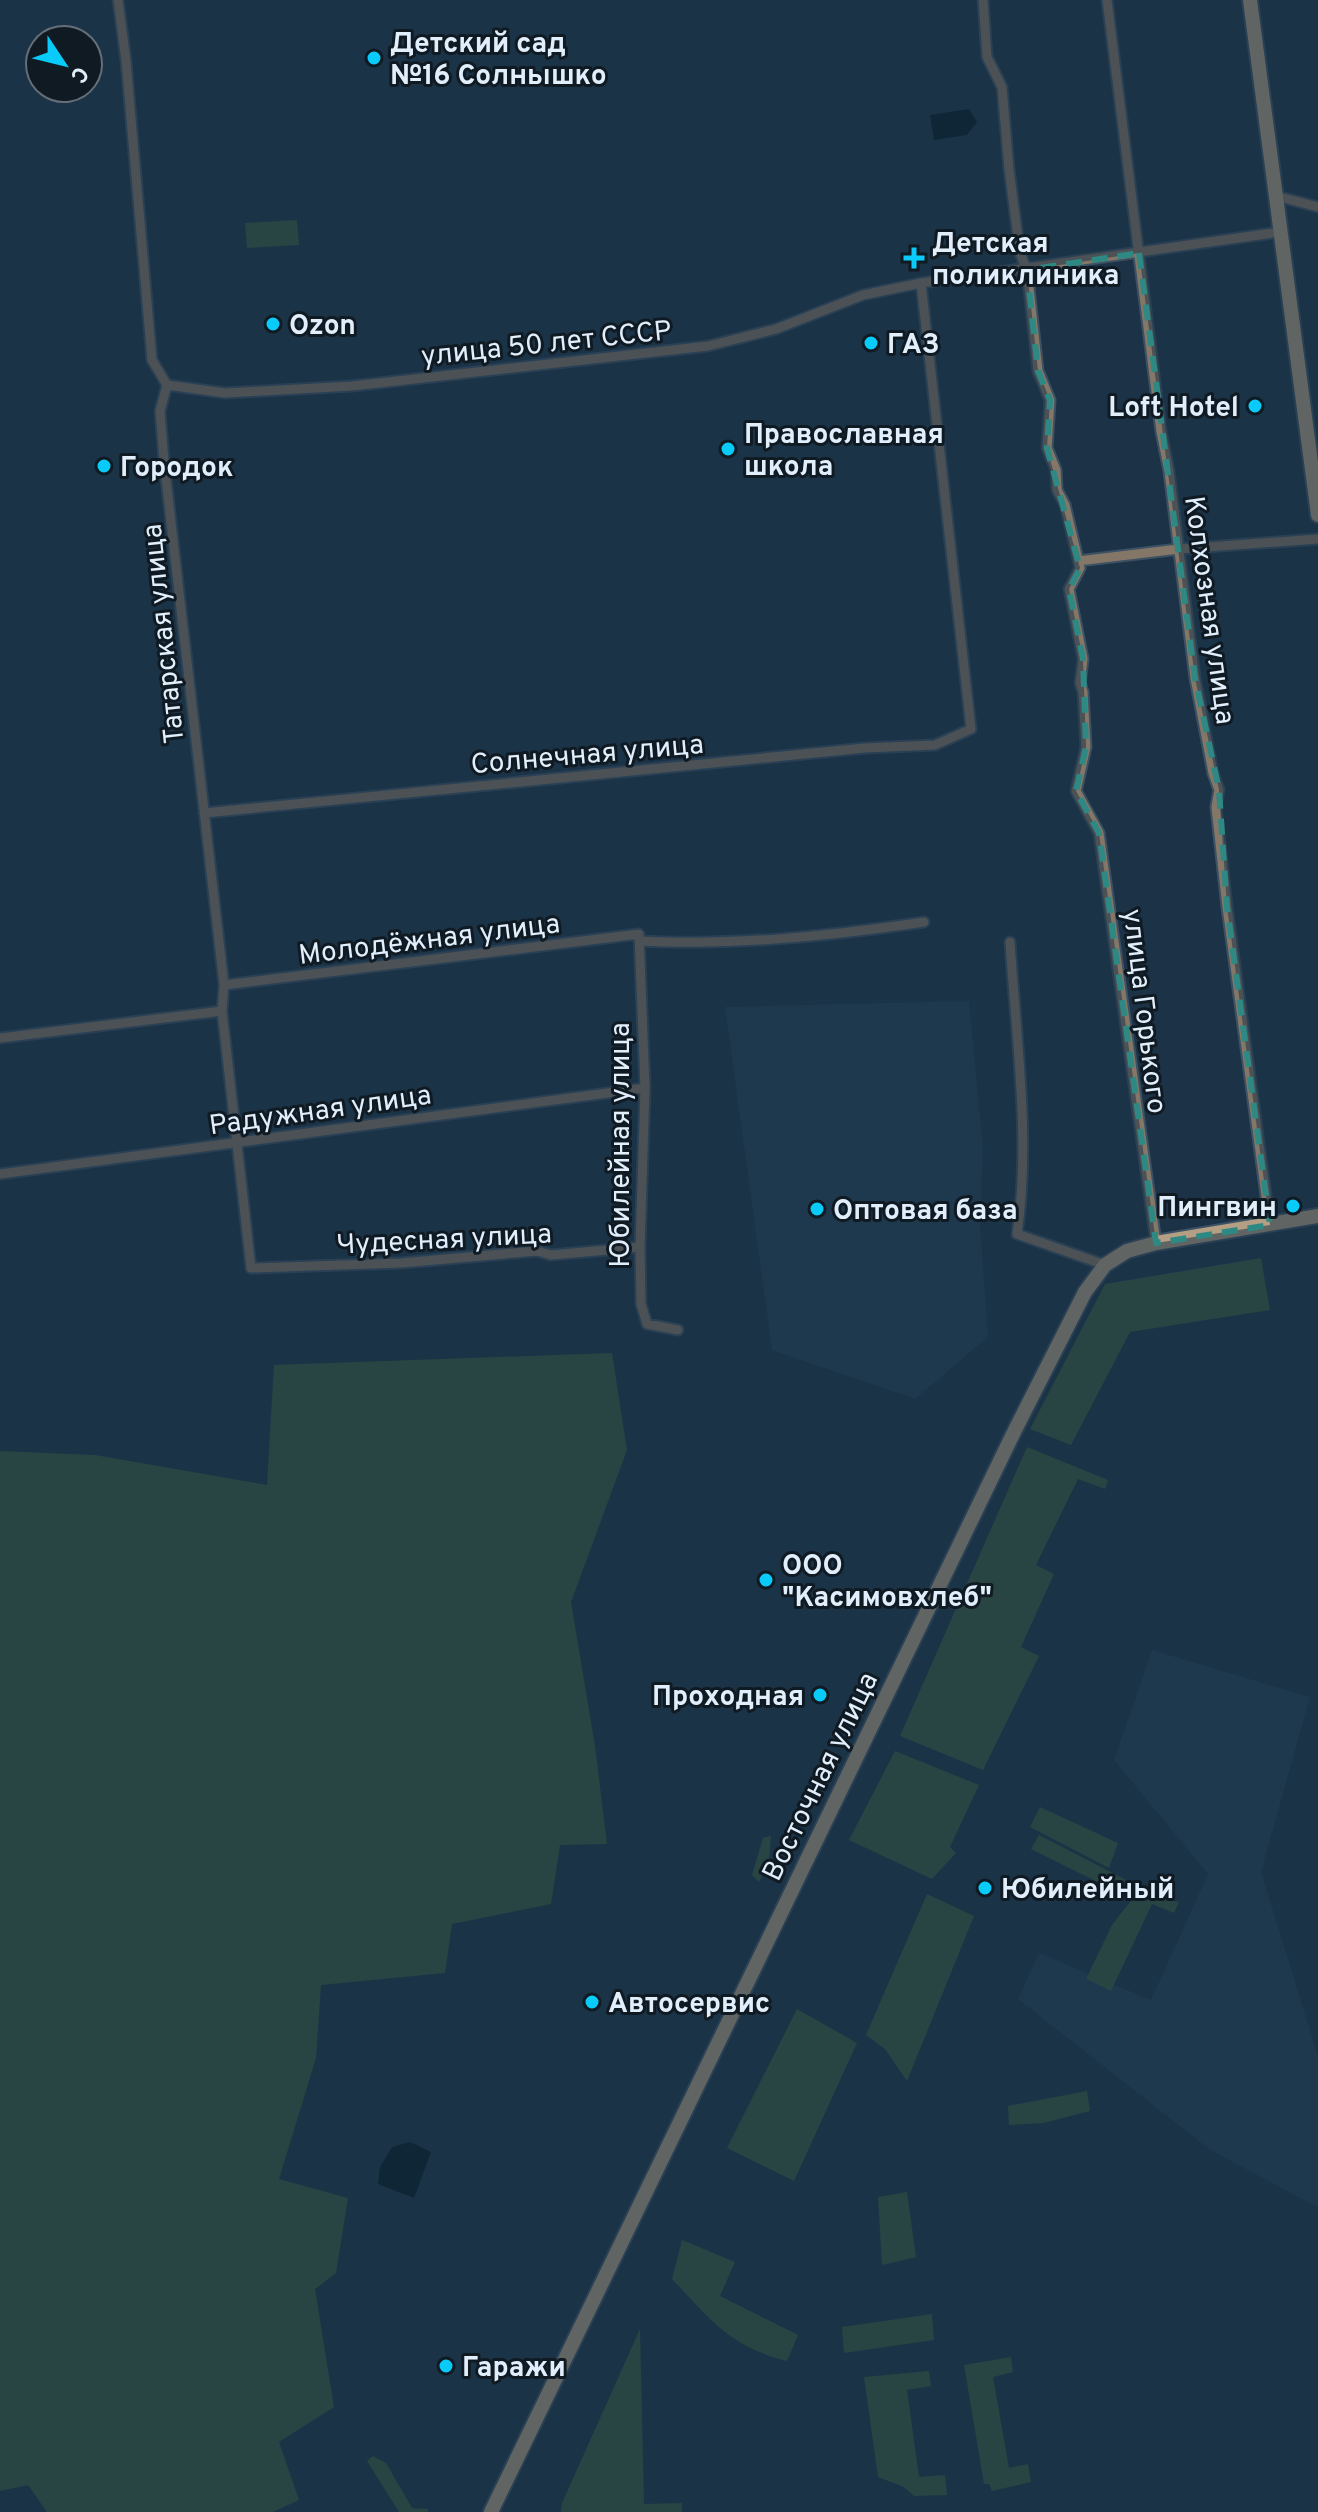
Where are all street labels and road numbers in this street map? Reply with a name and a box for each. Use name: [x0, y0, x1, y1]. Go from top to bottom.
street label: улица 50 лет СССР: [419, 314, 673, 376]
street label: Колхозная улица: [1174, 494, 1242, 727]
street label: Татарская улица: [136, 522, 194, 745]
street label: Солнечная улица: [469, 728, 705, 784]
street label: Молодёжная улица: [297, 907, 562, 975]
street label: улица Горького: [1113, 907, 1173, 1116]
street label: Юбилейная улица: [604, 1022, 640, 1268]
street label: Радужная улица: [207, 1079, 434, 1145]
street label: Чудесная улица: [335, 1217, 553, 1265]
street label: Восточная улица: [756, 1667, 888, 1888]

